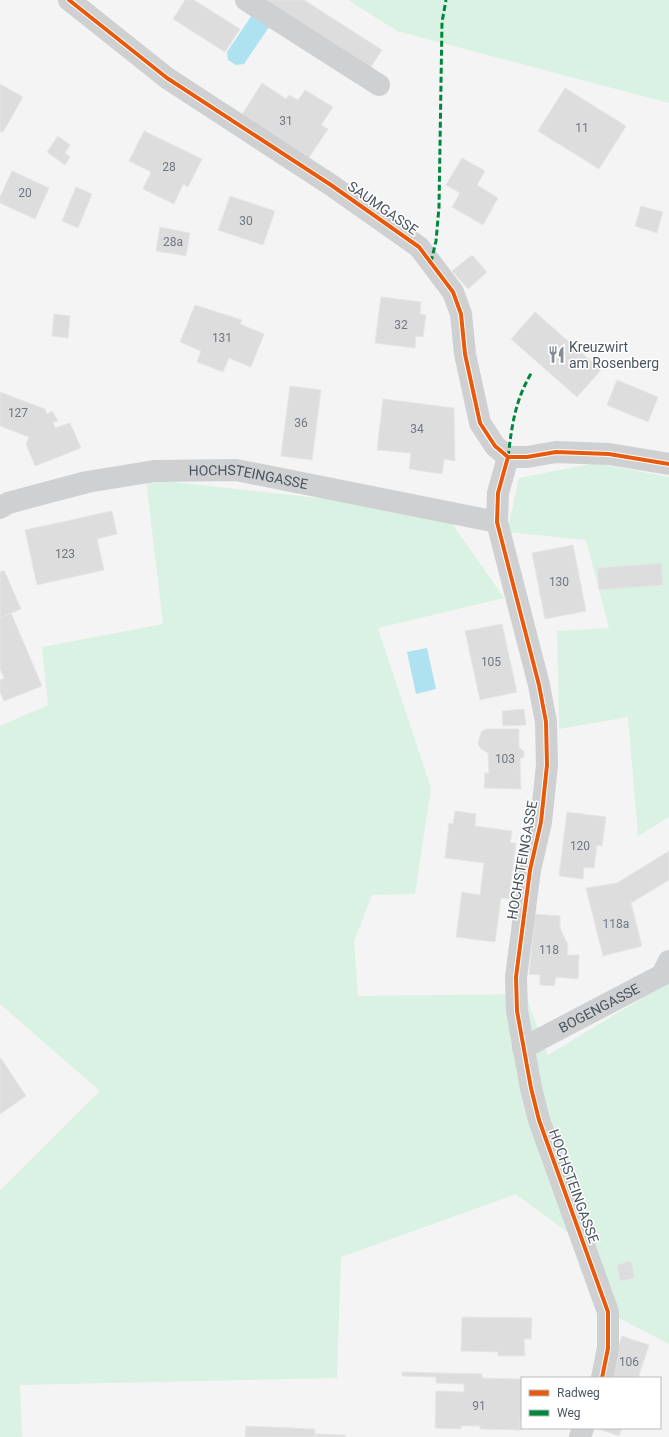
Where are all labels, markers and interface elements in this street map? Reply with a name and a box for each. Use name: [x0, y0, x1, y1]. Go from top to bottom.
house number: 31: [279, 114, 293, 128]
house number: 11: [575, 121, 589, 135]
house number: 28: [162, 160, 176, 174]
street label: SAUMGASSE: [345, 178, 421, 238]
house number: 20: [18, 186, 32, 200]
house number: 30: [239, 214, 253, 228]
house number: 28a: [163, 235, 183, 249]
house number: 32: [394, 318, 408, 332]
house number: 131: [212, 331, 232, 345]
place label: Kreuzwirt am Rosenberg: [569, 339, 659, 371]
restaurant icon: Kreuzwirt am Rosenberg: [546, 345, 566, 365]
house number: 127: [8, 406, 28, 420]
house number: 36: [294, 416, 308, 430]
house number: 34: [410, 422, 424, 436]
street label: HOCHSTEINGASSE: [189, 462, 309, 492]
house number: 123: [55, 547, 75, 561]
house number: 130: [549, 575, 569, 589]
house number: 105: [481, 655, 501, 669]
house number: 103: [495, 752, 515, 766]
street label: HOCHSTEINGASSE: [504, 799, 540, 921]
house number: 120: [570, 839, 590, 853]
house number: 118a: [603, 917, 629, 931]
house number: 118: [539, 943, 559, 957]
street label: BOGENGASSE: [556, 980, 642, 1036]
street label: HOCHSTEINGASSE: [546, 1127, 602, 1245]
house number: 106: [619, 1355, 639, 1369]
legend: [521, 1377, 661, 1429]
text: Radweg: [557, 1386, 600, 1400]
house number: 91: [472, 1399, 486, 1413]
text: Weg: [557, 1406, 581, 1420]

